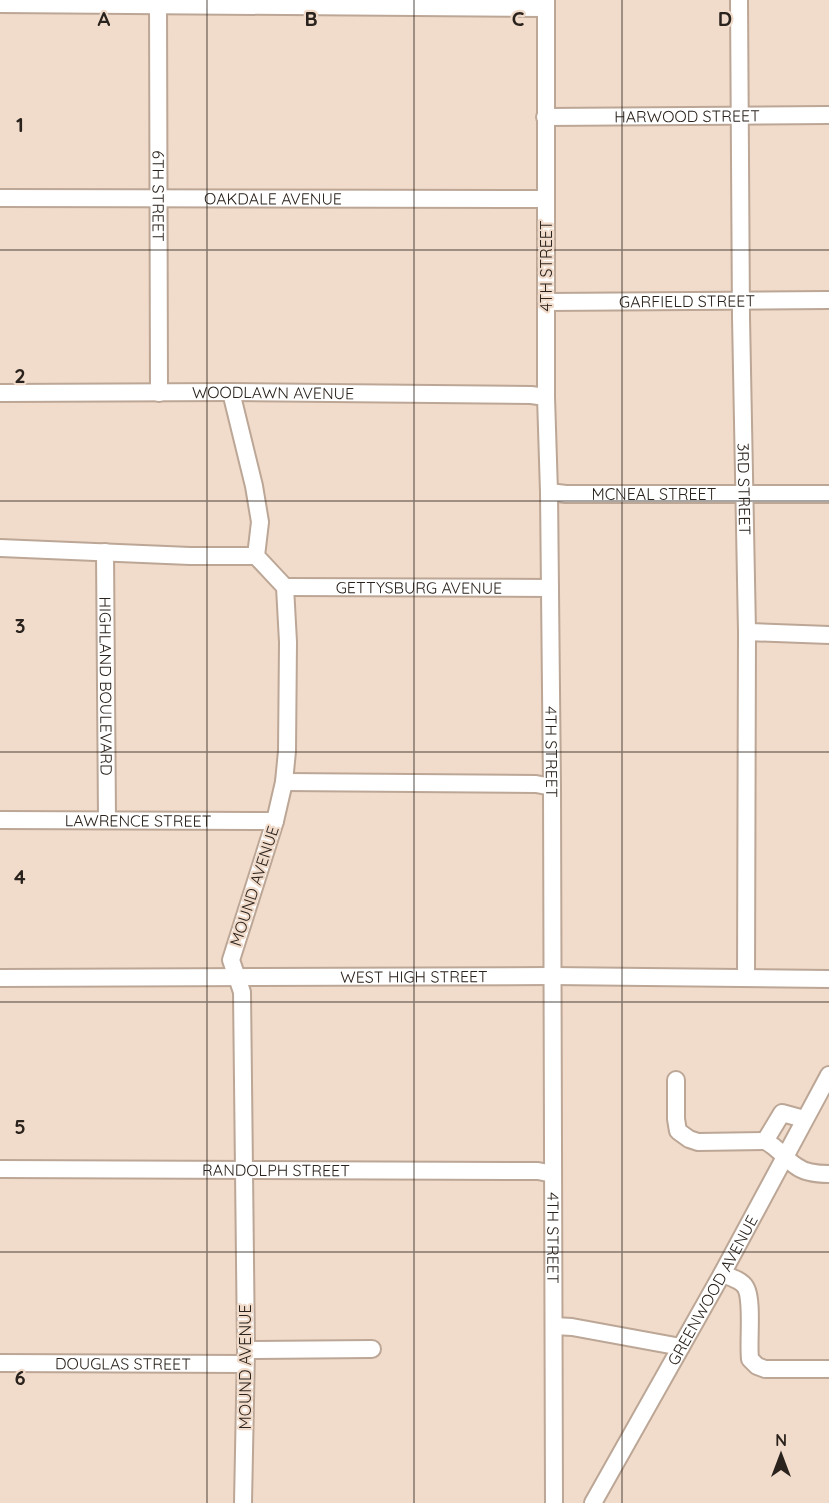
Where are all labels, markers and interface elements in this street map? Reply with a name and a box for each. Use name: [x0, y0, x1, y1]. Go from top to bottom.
text: A: [98, 6, 111, 31]
text: B: [304, 6, 318, 31]
text: C: [512, 6, 525, 31]
text: D: [718, 6, 732, 31]
street label: HARWOOD STREET: [614, 105, 760, 127]
text: 1: [16, 112, 24, 137]
street label: 6TH STREET: [148, 150, 169, 242]
street label: OAKDALE AVENUE: [204, 188, 342, 209]
street label: 4TH STREET: [536, 220, 556, 312]
street label: GARFIELD STREET: [619, 291, 755, 311]
text: 2: [14, 363, 26, 388]
street label: WOODLAWN AVENUE: [192, 382, 354, 403]
street label: 3RD STREET: [733, 443, 755, 536]
street label: MCNEAL STREET: [591, 484, 717, 504]
street label: GETTYSBURG AVENUE: [336, 577, 502, 598]
street label: HIGHLAND BOULEVARD: [95, 596, 117, 776]
text: 3: [15, 613, 25, 638]
street label: 4TH STREET: [541, 706, 562, 798]
street label: LAWRENCE STREET: [65, 810, 212, 831]
street label: MOUND AVENUE: [225, 823, 283, 949]
text: 4: [14, 864, 26, 889]
street label: WEST HIGH STREET: [340, 966, 488, 987]
text: 5: [14, 1114, 26, 1139]
street label: RANDOLPH STREET: [202, 1160, 350, 1180]
street label: 4TH STREET: [543, 1192, 563, 1284]
street label: GREENWOOD AVENUE: [663, 1212, 762, 1369]
street label: MOUND AVENUE: [235, 1304, 255, 1430]
street label: DOUGLAS STREET: [55, 1353, 191, 1374]
text: 6: [14, 1365, 26, 1390]
north arrow: [751, 1425, 811, 1485]
text: N: [775, 1430, 787, 1450]

